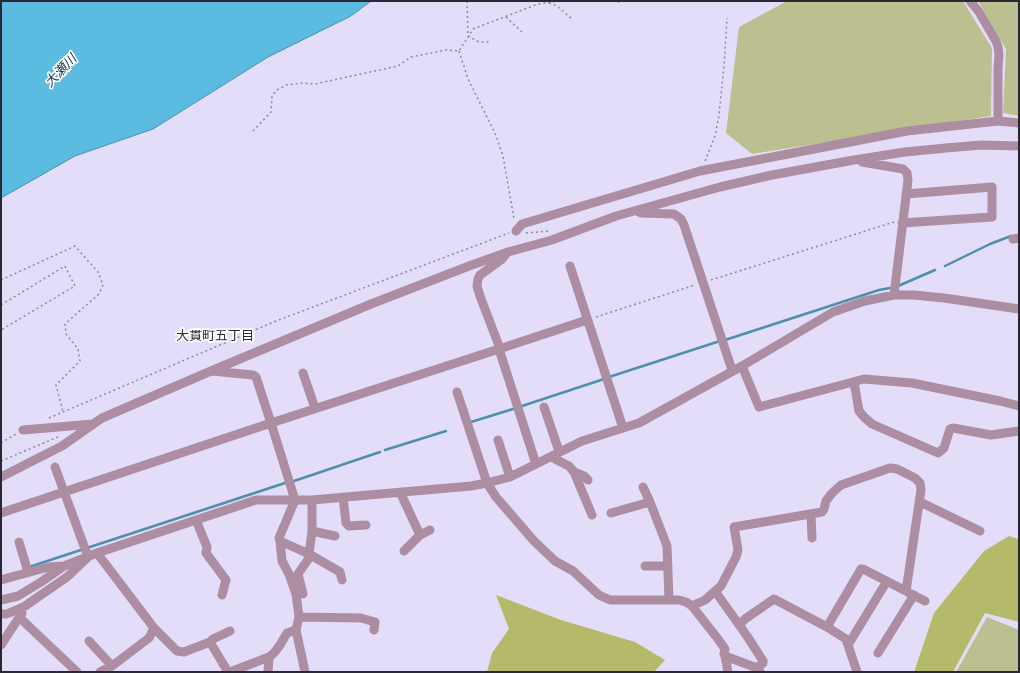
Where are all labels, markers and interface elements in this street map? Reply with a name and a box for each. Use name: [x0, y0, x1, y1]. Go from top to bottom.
water label: 大瀬川: [42, 52, 80, 90]
district label: 大貫町五丁目: [176, 328, 254, 344]

